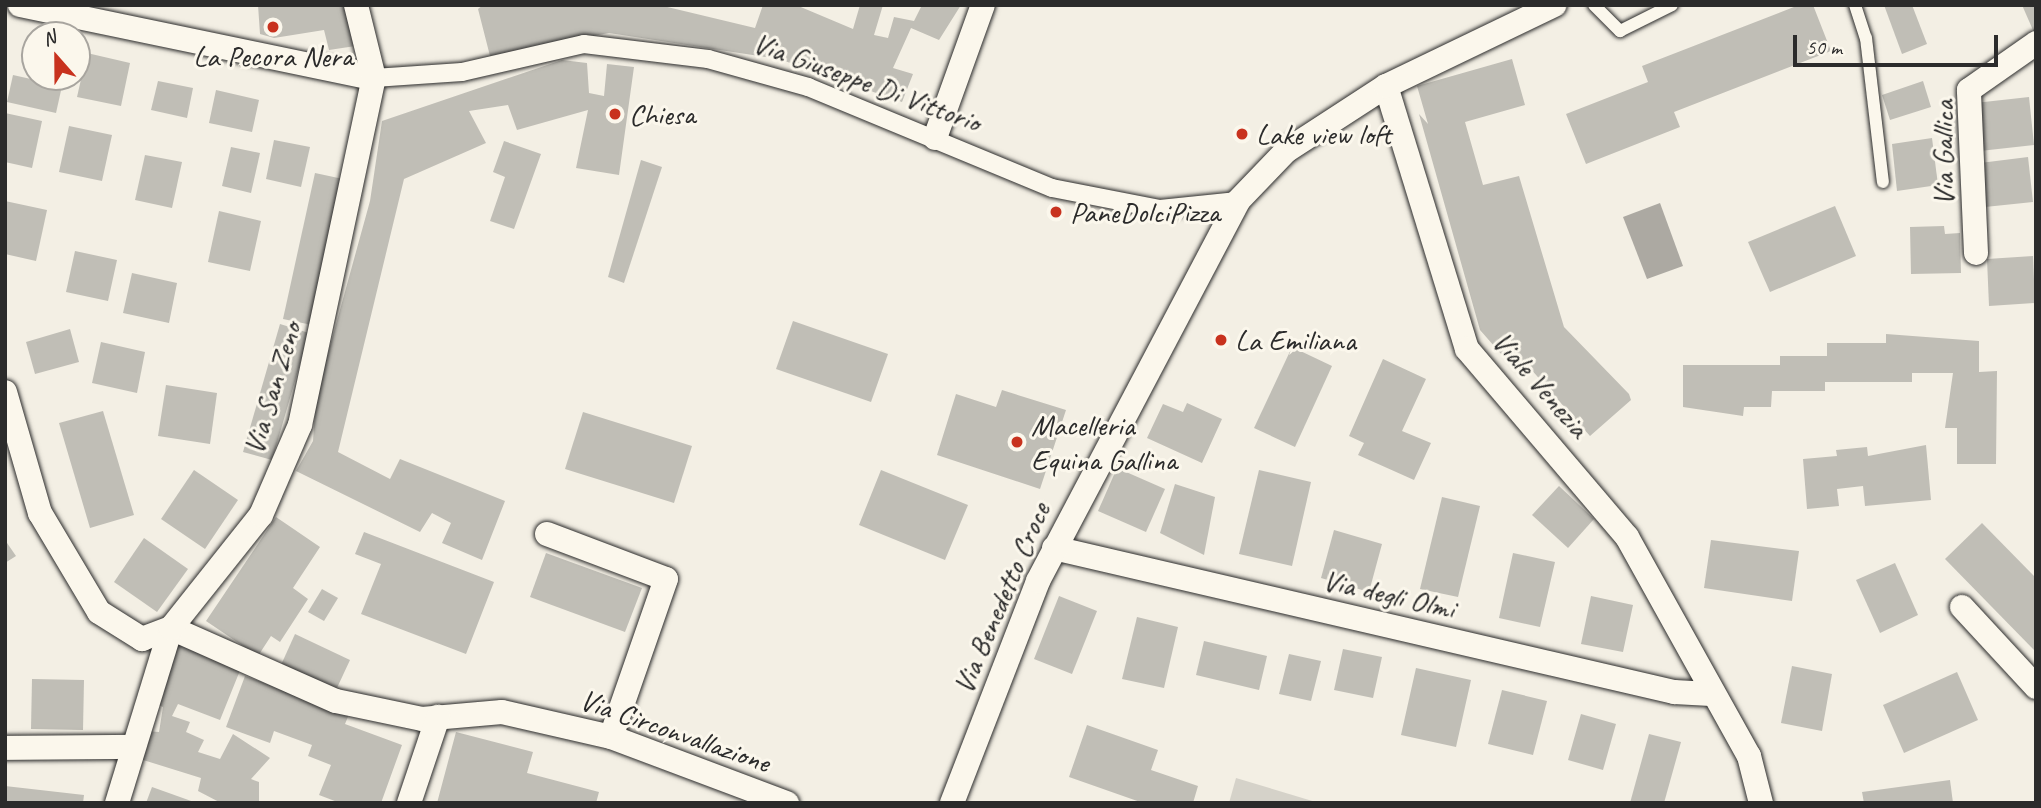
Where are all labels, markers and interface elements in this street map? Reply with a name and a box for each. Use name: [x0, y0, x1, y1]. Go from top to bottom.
marker: La Pecora Nera: [265, 19, 281, 35]
north arrow: [21, 21, 91, 91]
scale bar: [1796, 21, 2001, 65]
street label: Via Giuseppe Di Vittorio: [748, 24, 986, 140]
text: N: [39, 25, 59, 52]
text: 50 m: [1806, 34, 1842, 60]
place label: La Pecora Nera: [194, 38, 352, 74]
place label: Chiesa: [629, 96, 695, 132]
street label: Via Gallica: [1925, 100, 1961, 206]
marker: Chiesa: [607, 106, 623, 122]
place label: Lake view loft: [1256, 116, 1391, 152]
marker: Lake view loft: [1234, 126, 1250, 142]
place label: PaneDolciPizza: [1070, 194, 1220, 230]
marker: PaneDolciPizza: [1048, 204, 1064, 220]
street label: Via San Zeno: [235, 318, 309, 458]
place label: La Emiliana: [1235, 322, 1356, 358]
street label: Viale Venezia: [1485, 323, 1597, 445]
marker: La Emiliana: [1213, 332, 1229, 348]
place label: Macelleria Equina Gallina: [1031, 407, 1177, 477]
marker: Macelleria Equina Gallina: [1009, 434, 1025, 450]
street label: Via Benedetto Croce: [945, 497, 1057, 699]
street label: Via degli Olmi: [1320, 561, 1458, 627]
street label: Via Circonvallazione: [575, 682, 775, 780]

